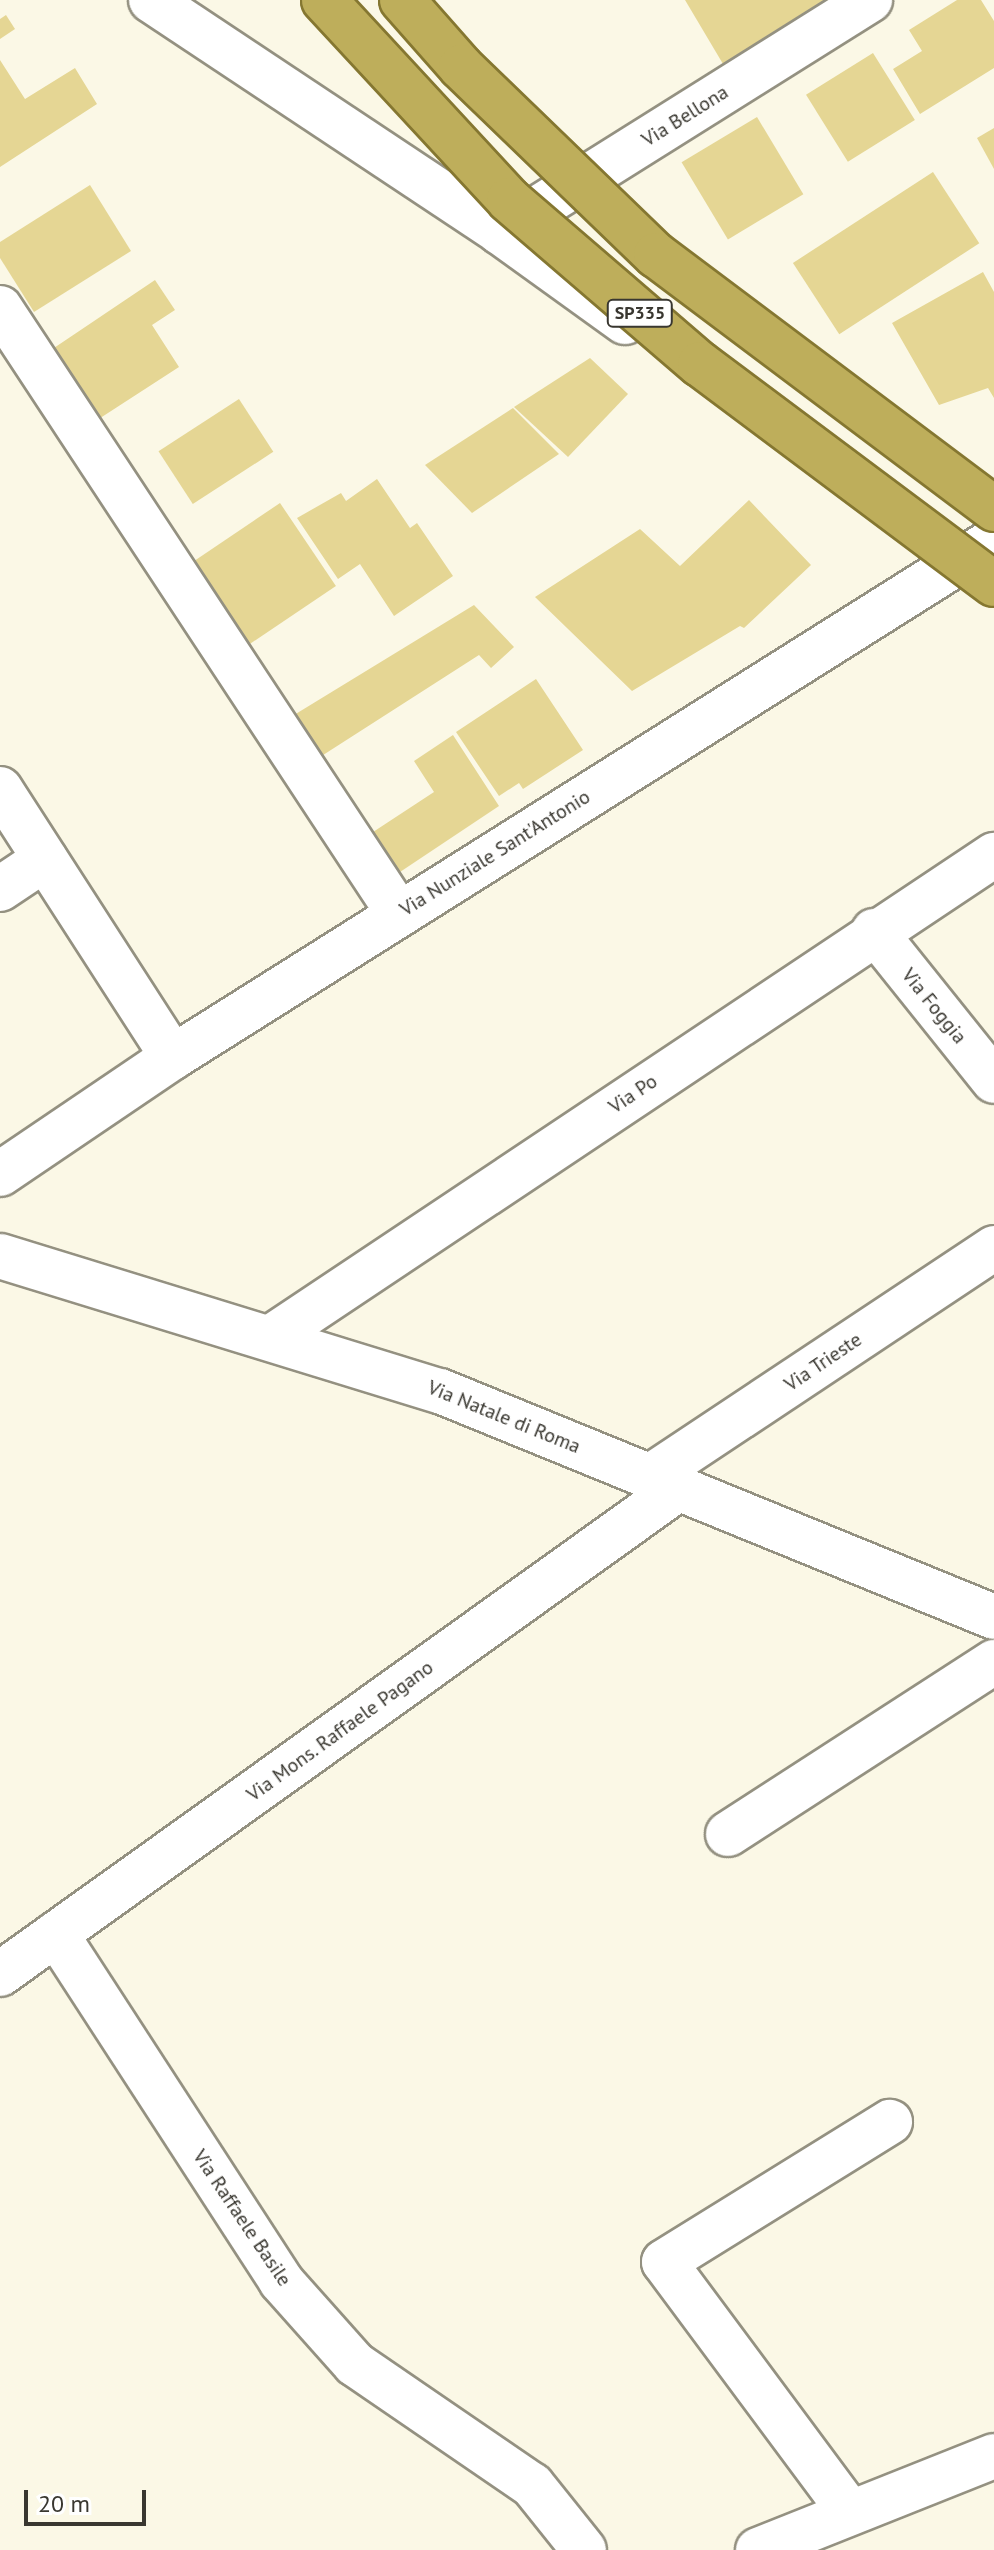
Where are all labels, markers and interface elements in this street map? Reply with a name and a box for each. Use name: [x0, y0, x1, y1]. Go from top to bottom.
street label: Via Bellona: [637, 80, 733, 152]
road number: SP335: [606, 299, 674, 327]
street label: Via Nunziale Sant'Antonio: [395, 785, 595, 921]
street label: Via Foggia: [896, 964, 972, 1048]
street label: Via Po: [604, 1069, 662, 1119]
street label: Via Trieste: [780, 1327, 866, 1397]
street label: Via Natale di Roma: [424, 1375, 584, 1459]
street label: Via Mons. Raffaele Pagano: [242, 1655, 438, 1807]
street label: Via Raffaele Basile: [188, 2145, 296, 2291]
scale bar: [28, 2474, 150, 2524]
text: 20 m: [38, 2488, 90, 2519]

